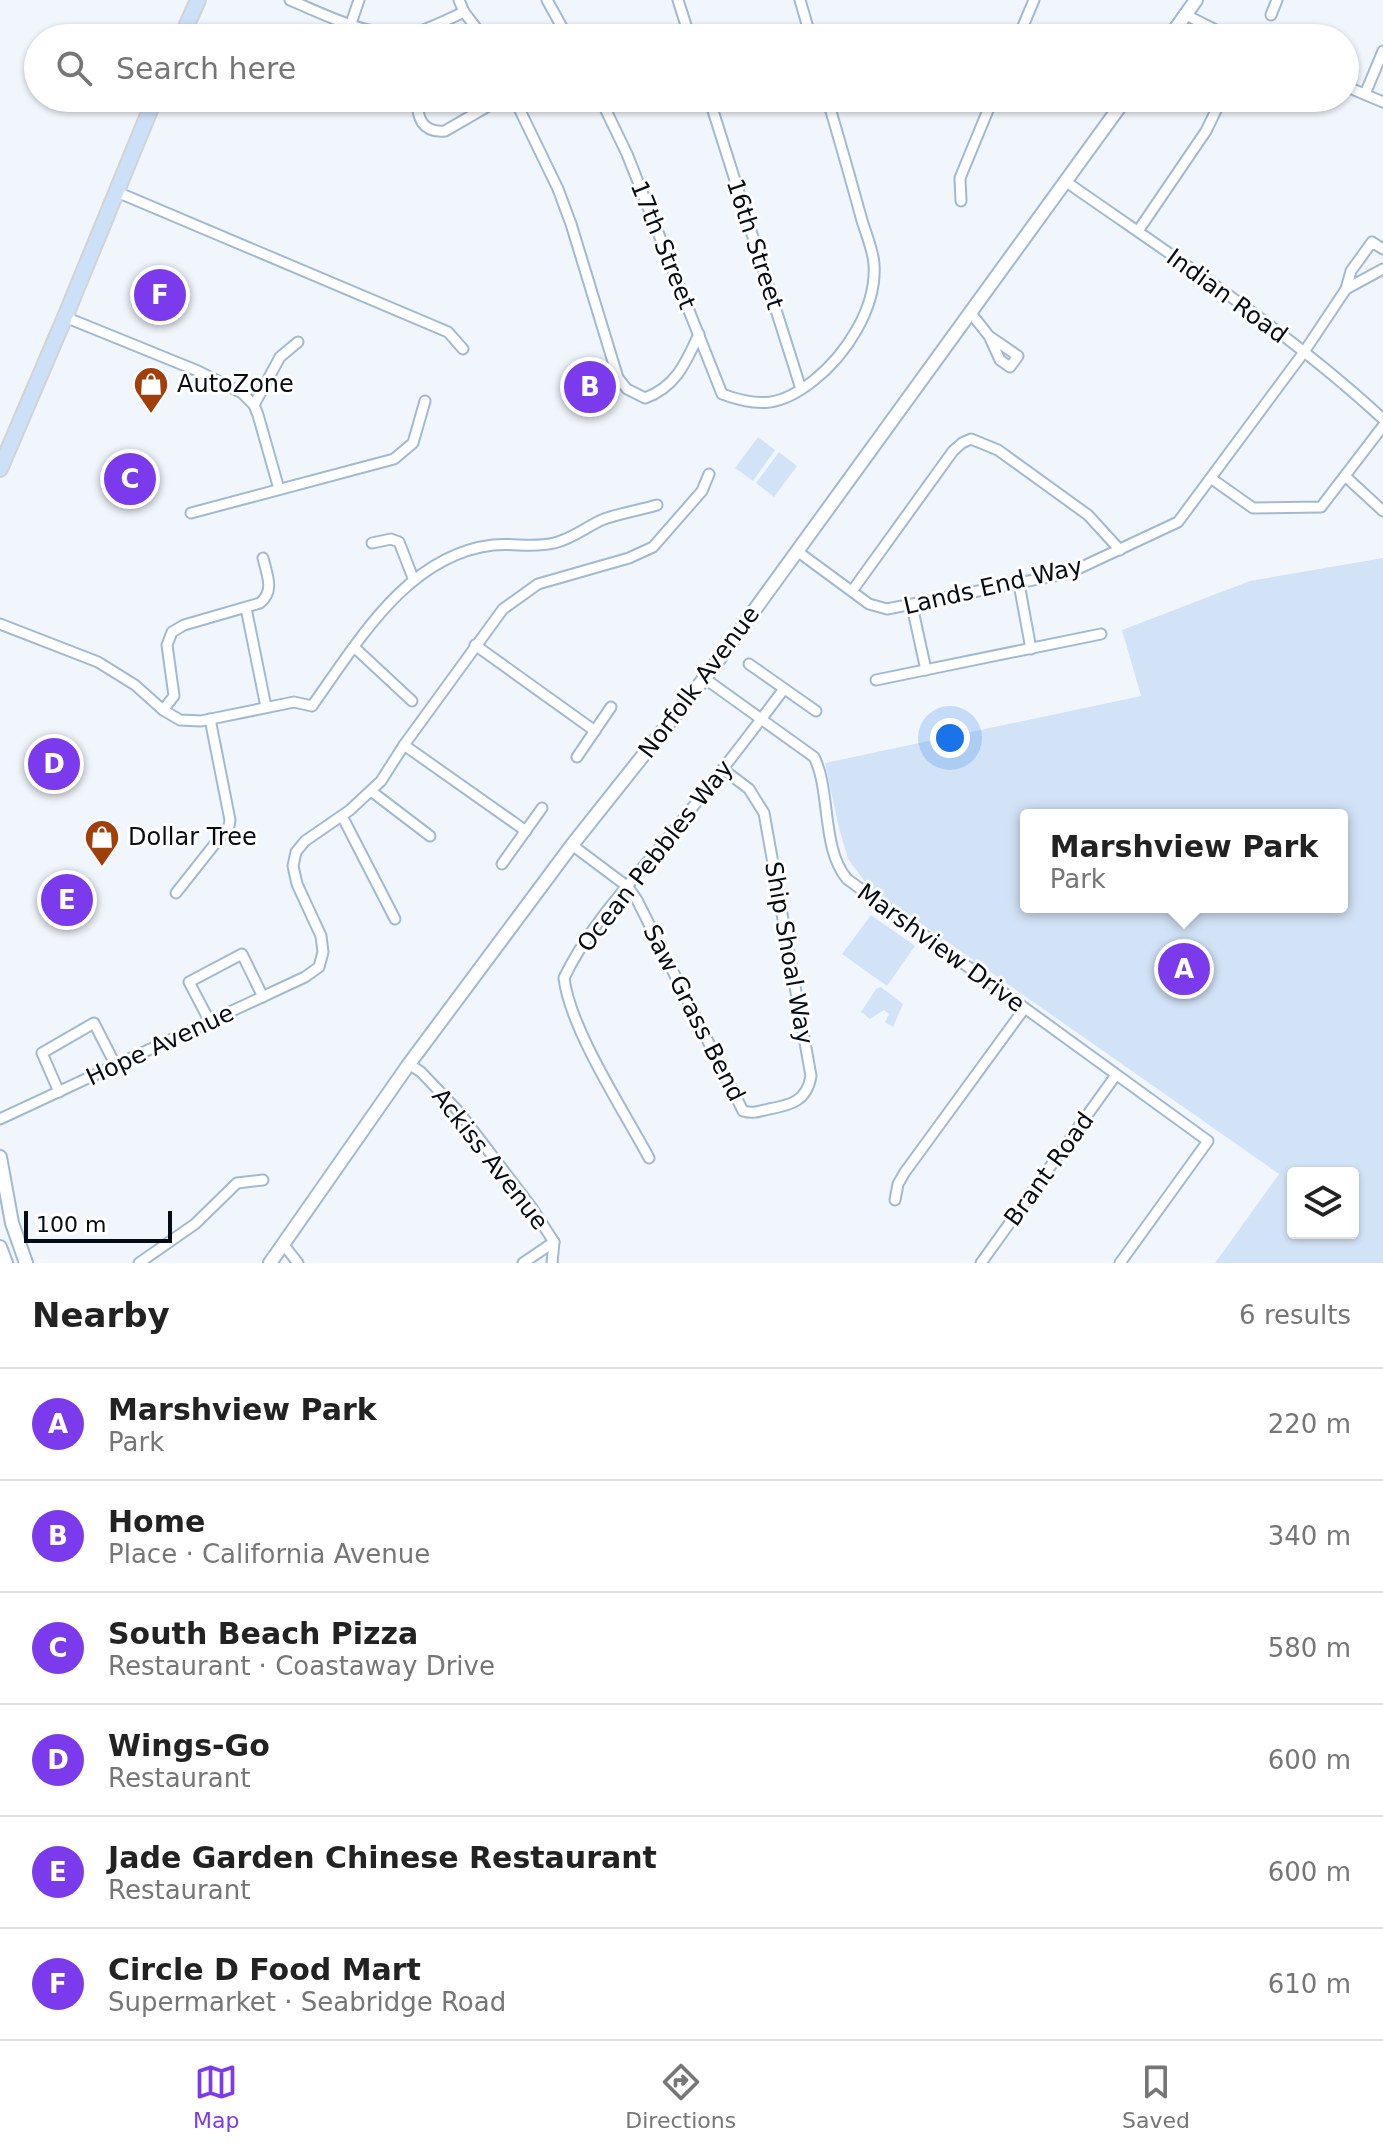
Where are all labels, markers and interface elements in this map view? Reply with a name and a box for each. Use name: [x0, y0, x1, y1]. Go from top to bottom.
search box: [24, 24, 1359, 112]
icon: search: [52, 46, 96, 90]
text: Search here: [116, 51, 296, 86]
street label: 16th Street: [721, 175, 789, 313]
street label: 17th Street: [625, 177, 701, 313]
street label: Indian Road: [1161, 243, 1293, 349]
pin: F: [134, 265, 186, 325]
pin: B: [564, 357, 616, 417]
shop icon: AutoZone: [132, 365, 170, 415]
place label: AutoZone: [177, 370, 294, 398]
pin: C: [104, 449, 156, 509]
street label: Lands End Way: [901, 552, 1085, 620]
street label: Norfolk Avenue: [633, 600, 765, 764]
your location: [930, 718, 970, 758]
pin: D: [28, 734, 80, 794]
street label: Ocean Pebbles Way: [571, 754, 739, 958]
popup: [1020, 809, 1348, 913]
shop icon: Dollar Tree: [83, 818, 121, 868]
place label: Dollar Tree: [128, 823, 257, 851]
text: Marshview Park: [1050, 829, 1318, 864]
street label: Ship Shoal Way: [759, 859, 819, 1047]
text: Park: [1050, 864, 1106, 894]
pin: E: [41, 870, 93, 930]
street label: Marshview Drive: [852, 878, 1030, 1018]
street label: Saw Grass Bend: [637, 920, 751, 1106]
pin: A: [1158, 939, 1210, 999]
street label: Hope Avenue: [82, 999, 238, 1091]
street label: Ackiss Avenue: [426, 1083, 554, 1235]
street label: Brant Road: [998, 1107, 1100, 1231]
map controls: [1287, 1167, 1359, 1239]
button: layers: [1287, 1167, 1359, 1239]
scale bar: [24, 1207, 172, 1243]
text: 100 m: [36, 1212, 106, 1237]
text: Nearby: [32, 1295, 170, 1335]
text: 6 results: [1239, 1300, 1351, 1330]
text: Marshview Park: [108, 1392, 377, 1427]
text: A: [48, 1409, 68, 1439]
text: 220 m: [1268, 1409, 1351, 1439]
text: Park: [108, 1427, 164, 1457]
text: Home: [108, 1504, 205, 1539]
text: B: [48, 1521, 68, 1551]
text: 340 m: [1268, 1521, 1351, 1551]
text: Place · California Avenue: [108, 1539, 430, 1569]
text: South Beach Pizza: [108, 1616, 418, 1651]
text: C: [48, 1633, 68, 1663]
text: 580 m: [1268, 1633, 1351, 1663]
text: Restaurant · Coastaway Drive: [108, 1651, 495, 1681]
text: Wings-Go: [108, 1728, 270, 1763]
text: D: [47, 1745, 69, 1775]
text: 600 m: [1268, 1745, 1351, 1775]
text: Restaurant: [108, 1763, 250, 1793]
text: Jade Garden Chinese Restaurant: [108, 1840, 657, 1875]
text: E: [49, 1857, 67, 1887]
text: 600 m: [1268, 1857, 1351, 1887]
text: Restaurant: [108, 1875, 250, 1905]
text: Circle D Food Mart: [108, 1952, 421, 1987]
text: F: [49, 1969, 67, 1999]
text: 610 m: [1268, 1969, 1351, 1999]
text: Supermarket · Seabridge Road: [108, 1987, 506, 2017]
tab: Map: [193, 2060, 239, 2133]
tab: Directions: [625, 2060, 736, 2133]
tab: Saved: [1122, 2060, 1190, 2133]

